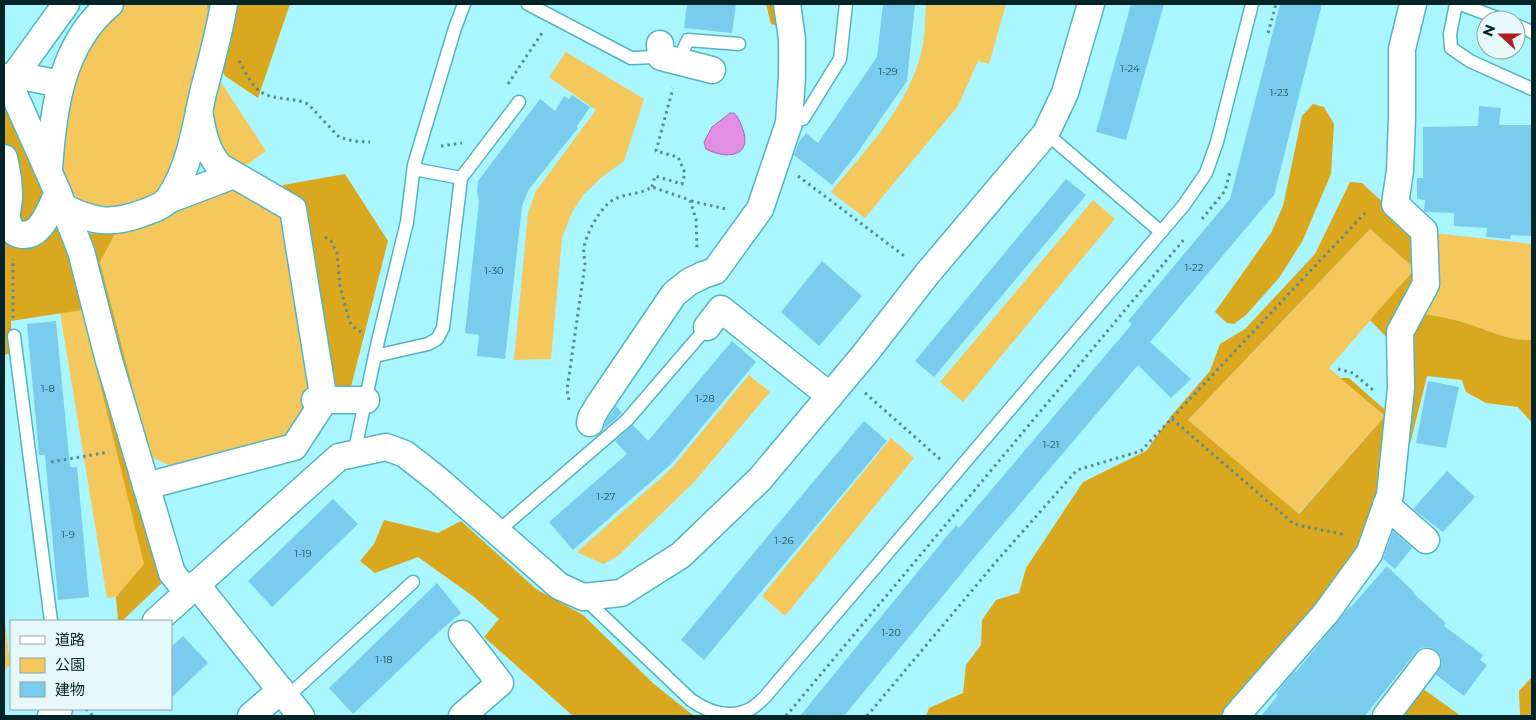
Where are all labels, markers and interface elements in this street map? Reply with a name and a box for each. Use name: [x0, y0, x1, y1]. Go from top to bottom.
north arrow: [1476, 10, 1526, 60]
text: N: [1478, 22, 1499, 39]
house number: 1-24: [1120, 62, 1140, 75]
house number: 1-29: [878, 65, 898, 78]
house number: 1-23: [1270, 86, 1289, 99]
house number: 1-22: [1185, 261, 1204, 274]
house number: 1-30: [484, 264, 504, 277]
house number: 1-8: [41, 382, 55, 395]
house number: 1-28: [695, 392, 715, 405]
house number: 1-21: [1043, 438, 1059, 451]
house number: 1-27: [597, 490, 616, 503]
house number: 1-9: [61, 528, 75, 541]
house number: 1-26: [774, 534, 794, 547]
house number: 1-19: [295, 547, 311, 560]
legend: [10, 620, 172, 710]
house number: 1-20: [881, 626, 901, 639]
text: 道路: [55, 630, 85, 649]
house number: 1-18: [375, 653, 393, 666]
text: 公園: [55, 655, 85, 674]
text: 建物: [55, 680, 85, 699]

